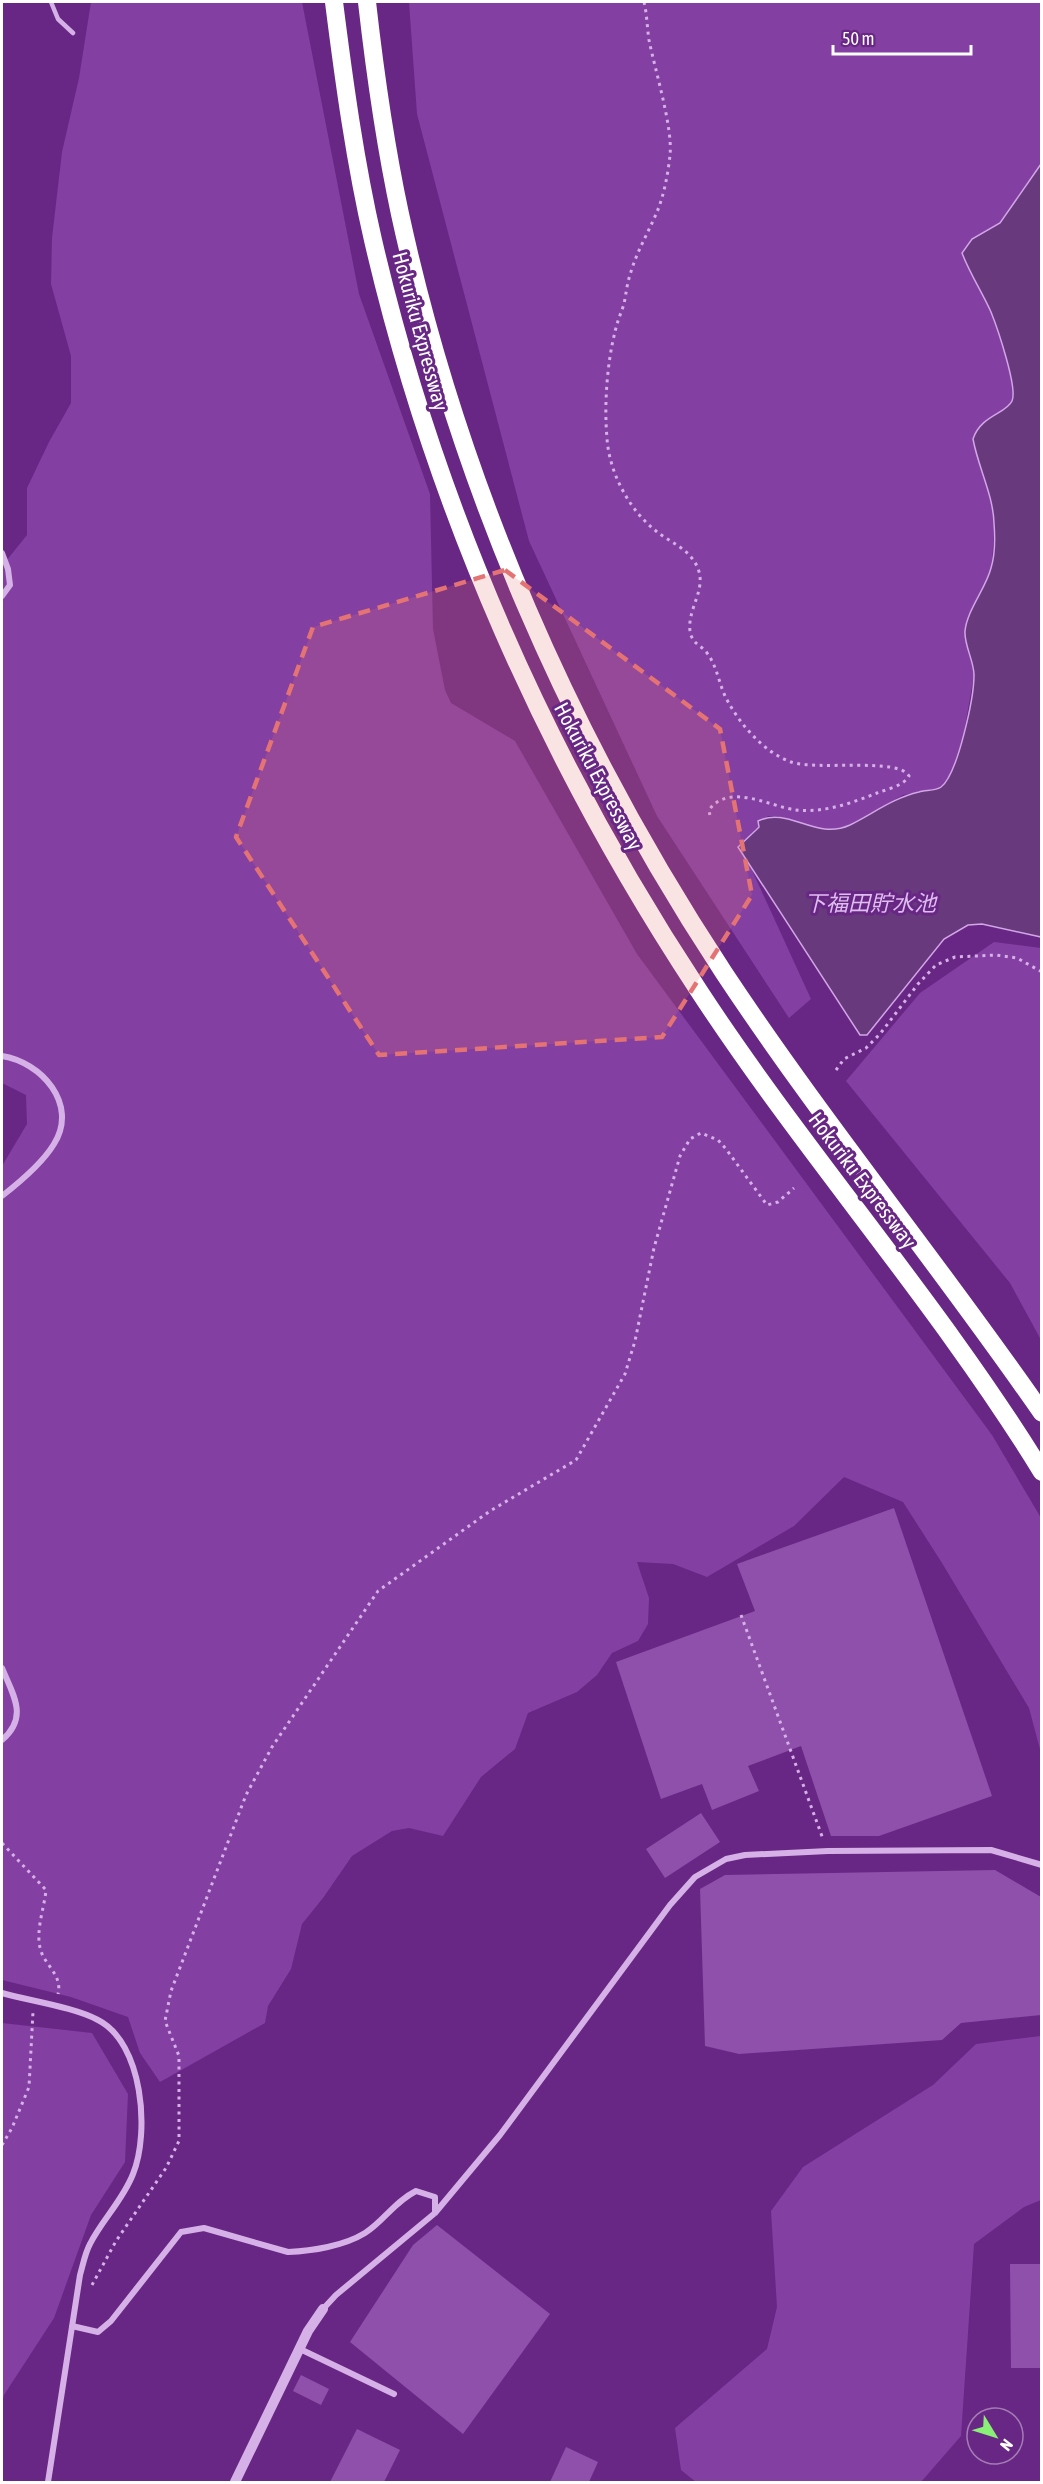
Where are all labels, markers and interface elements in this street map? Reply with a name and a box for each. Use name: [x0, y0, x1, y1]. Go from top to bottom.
scale bar: [833, 18, 971, 56]
text: 50 m: [842, 28, 874, 49]
street label: Hokuriku Expressway: [388, 249, 454, 413]
street label: Hokuriku Expressway: [550, 698, 648, 854]
water label: 下福田貯水池: [804, 890, 938, 916]
street label: Hokuriku Expressway: [804, 1108, 922, 1253]
north arrow: [965, 2406, 1025, 2466]
text: N: [997, 2436, 1017, 2455]

